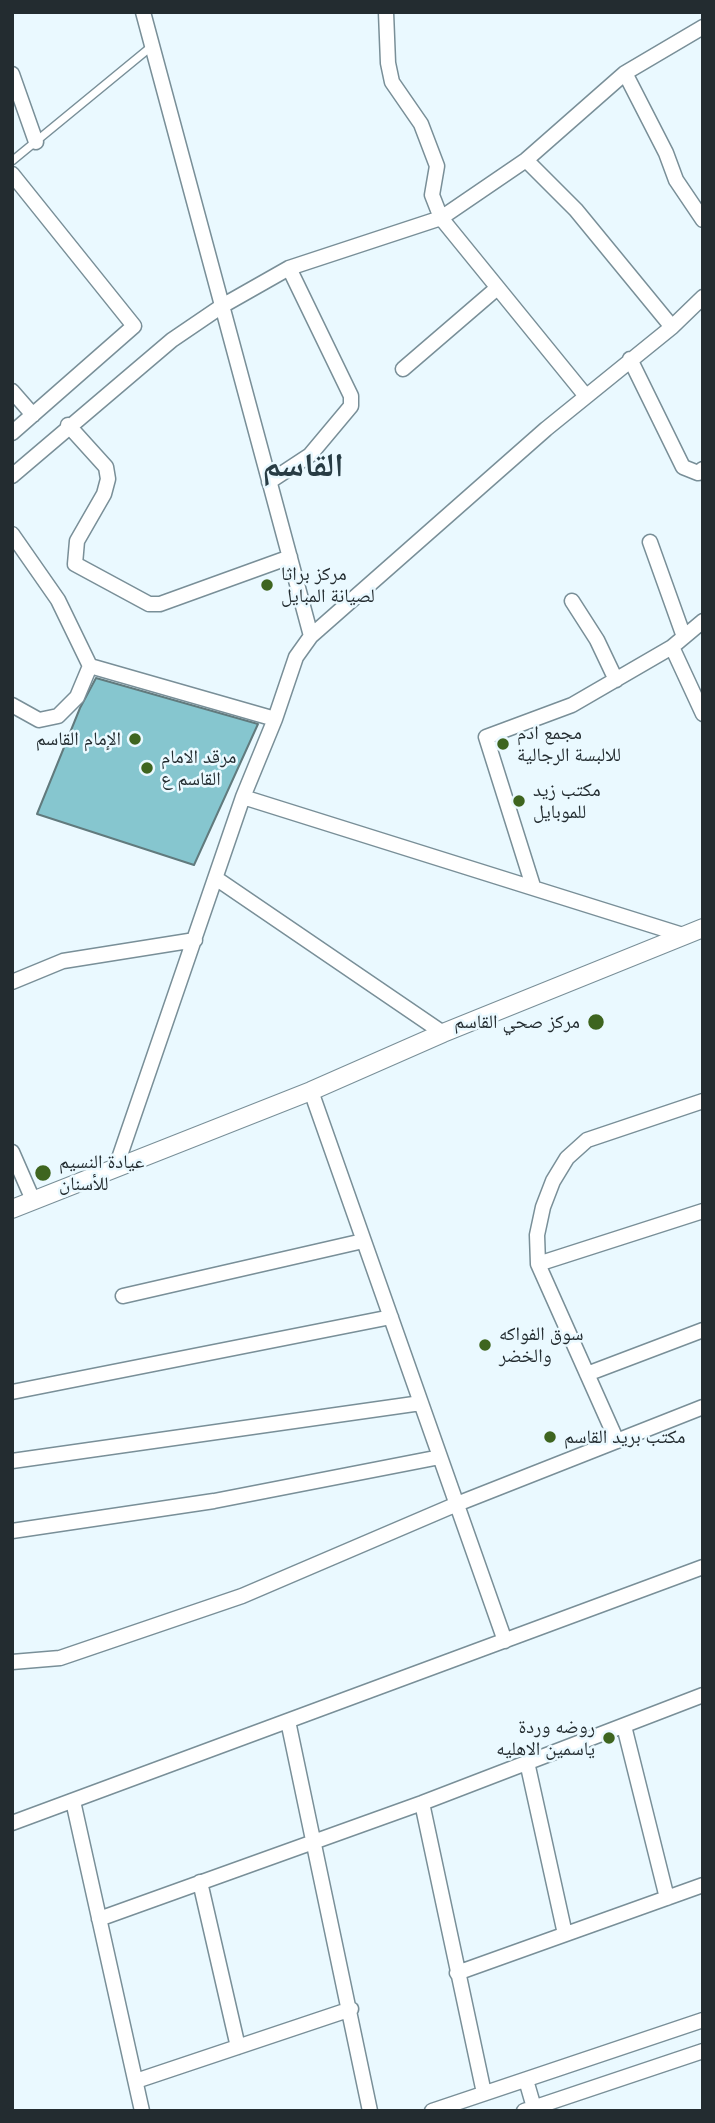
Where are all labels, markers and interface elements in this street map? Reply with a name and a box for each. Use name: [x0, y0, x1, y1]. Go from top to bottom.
district label: القاسم: [262, 446, 344, 486]
place label: مركز براثا لصيانة المبايل: [281, 563, 375, 607]
marker: مركز براثا لصيانة المبايل: [259, 577, 275, 593]
place label: مجمع ادم للالبسة الرجالية: [517, 722, 621, 766]
place label: الإمام القاسم: [36, 728, 121, 750]
marker: الإمام القاسم: [127, 731, 143, 747]
marker: مجمع ادم للالبسة الرجالية: [495, 736, 511, 752]
place label: مرقد الامام القاسم ع: [161, 746, 236, 790]
marker: مرقد الامام القاسم ع: [139, 760, 155, 776]
place label: مكتب زيد للموبايل: [533, 779, 601, 823]
marker: مكتب زيد للموبايل: [511, 793, 527, 809]
place label: مركز صحي القاسم: [454, 1011, 580, 1033]
marker: مركز صحي القاسم: [586, 1012, 606, 1032]
place label: عيادة النسيم للأسنان: [59, 1151, 144, 1195]
marker: عيادة النسيم للأسنان: [33, 1163, 53, 1183]
place label: سوق الفواكه والخضر: [499, 1323, 583, 1367]
marker: سوق الفواكه والخضر: [477, 1337, 493, 1353]
place label: مكتب بريد القاسم: [564, 1426, 685, 1448]
marker: مكتب بريد القاسم: [542, 1429, 558, 1445]
place label: روضه وردة ياسمين الاهليه: [496, 1716, 595, 1760]
marker: روضه وردة ياسمين الاهليه: [601, 1730, 617, 1746]

